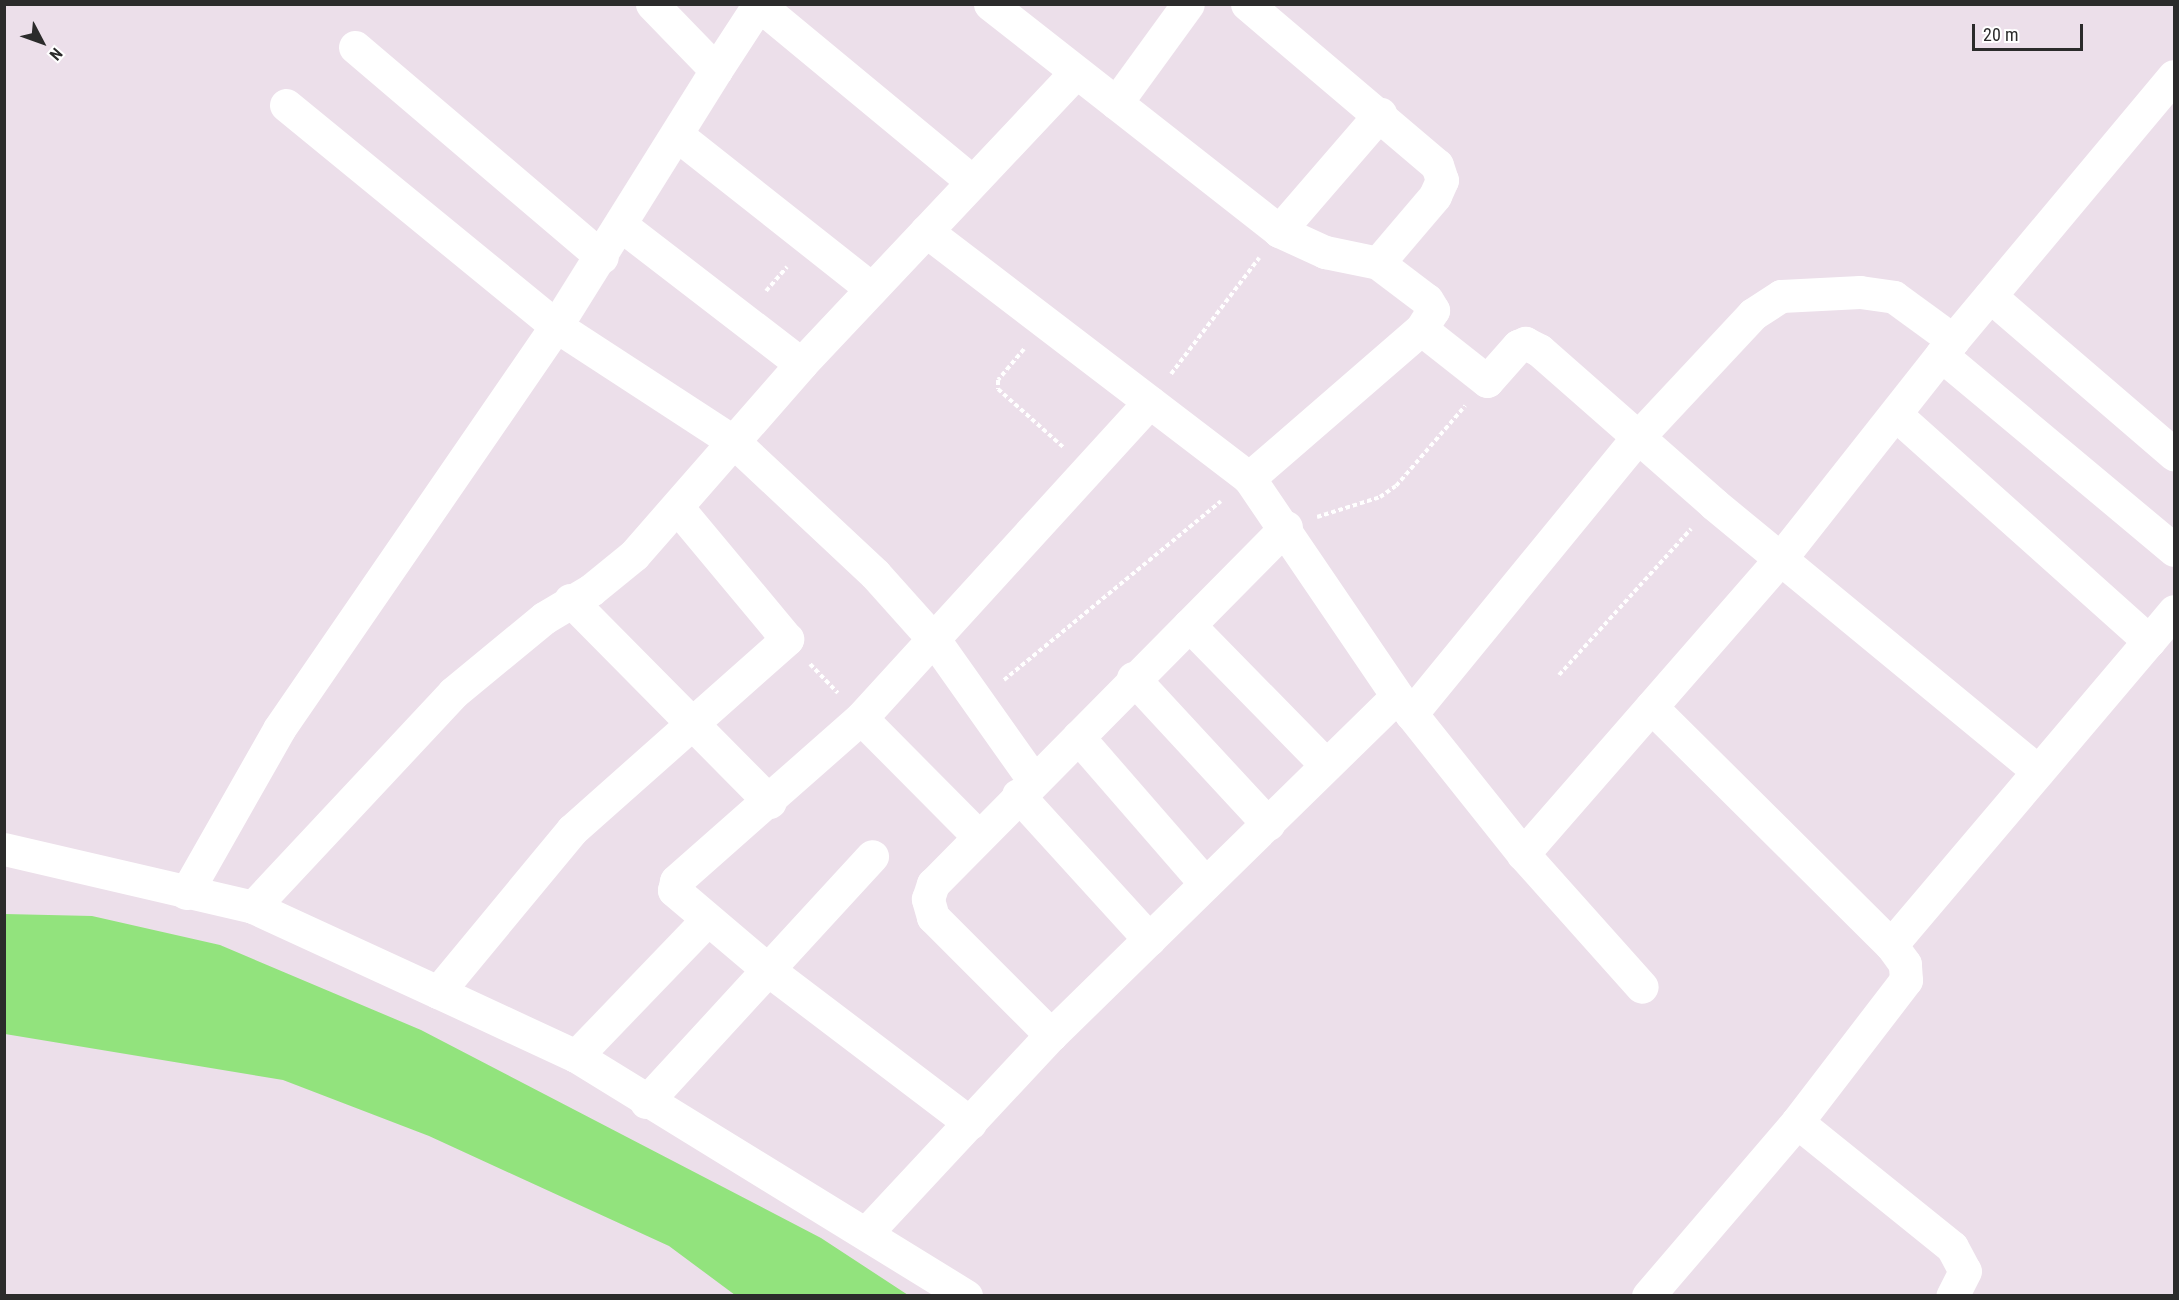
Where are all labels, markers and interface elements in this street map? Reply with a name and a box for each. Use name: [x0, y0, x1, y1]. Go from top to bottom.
north arrow: [12, 12, 72, 72]
scale bar: [1975, 12, 2086, 50]
text: 20 m: [1983, 24, 2018, 45]
text: N: [46, 44, 66, 64]

